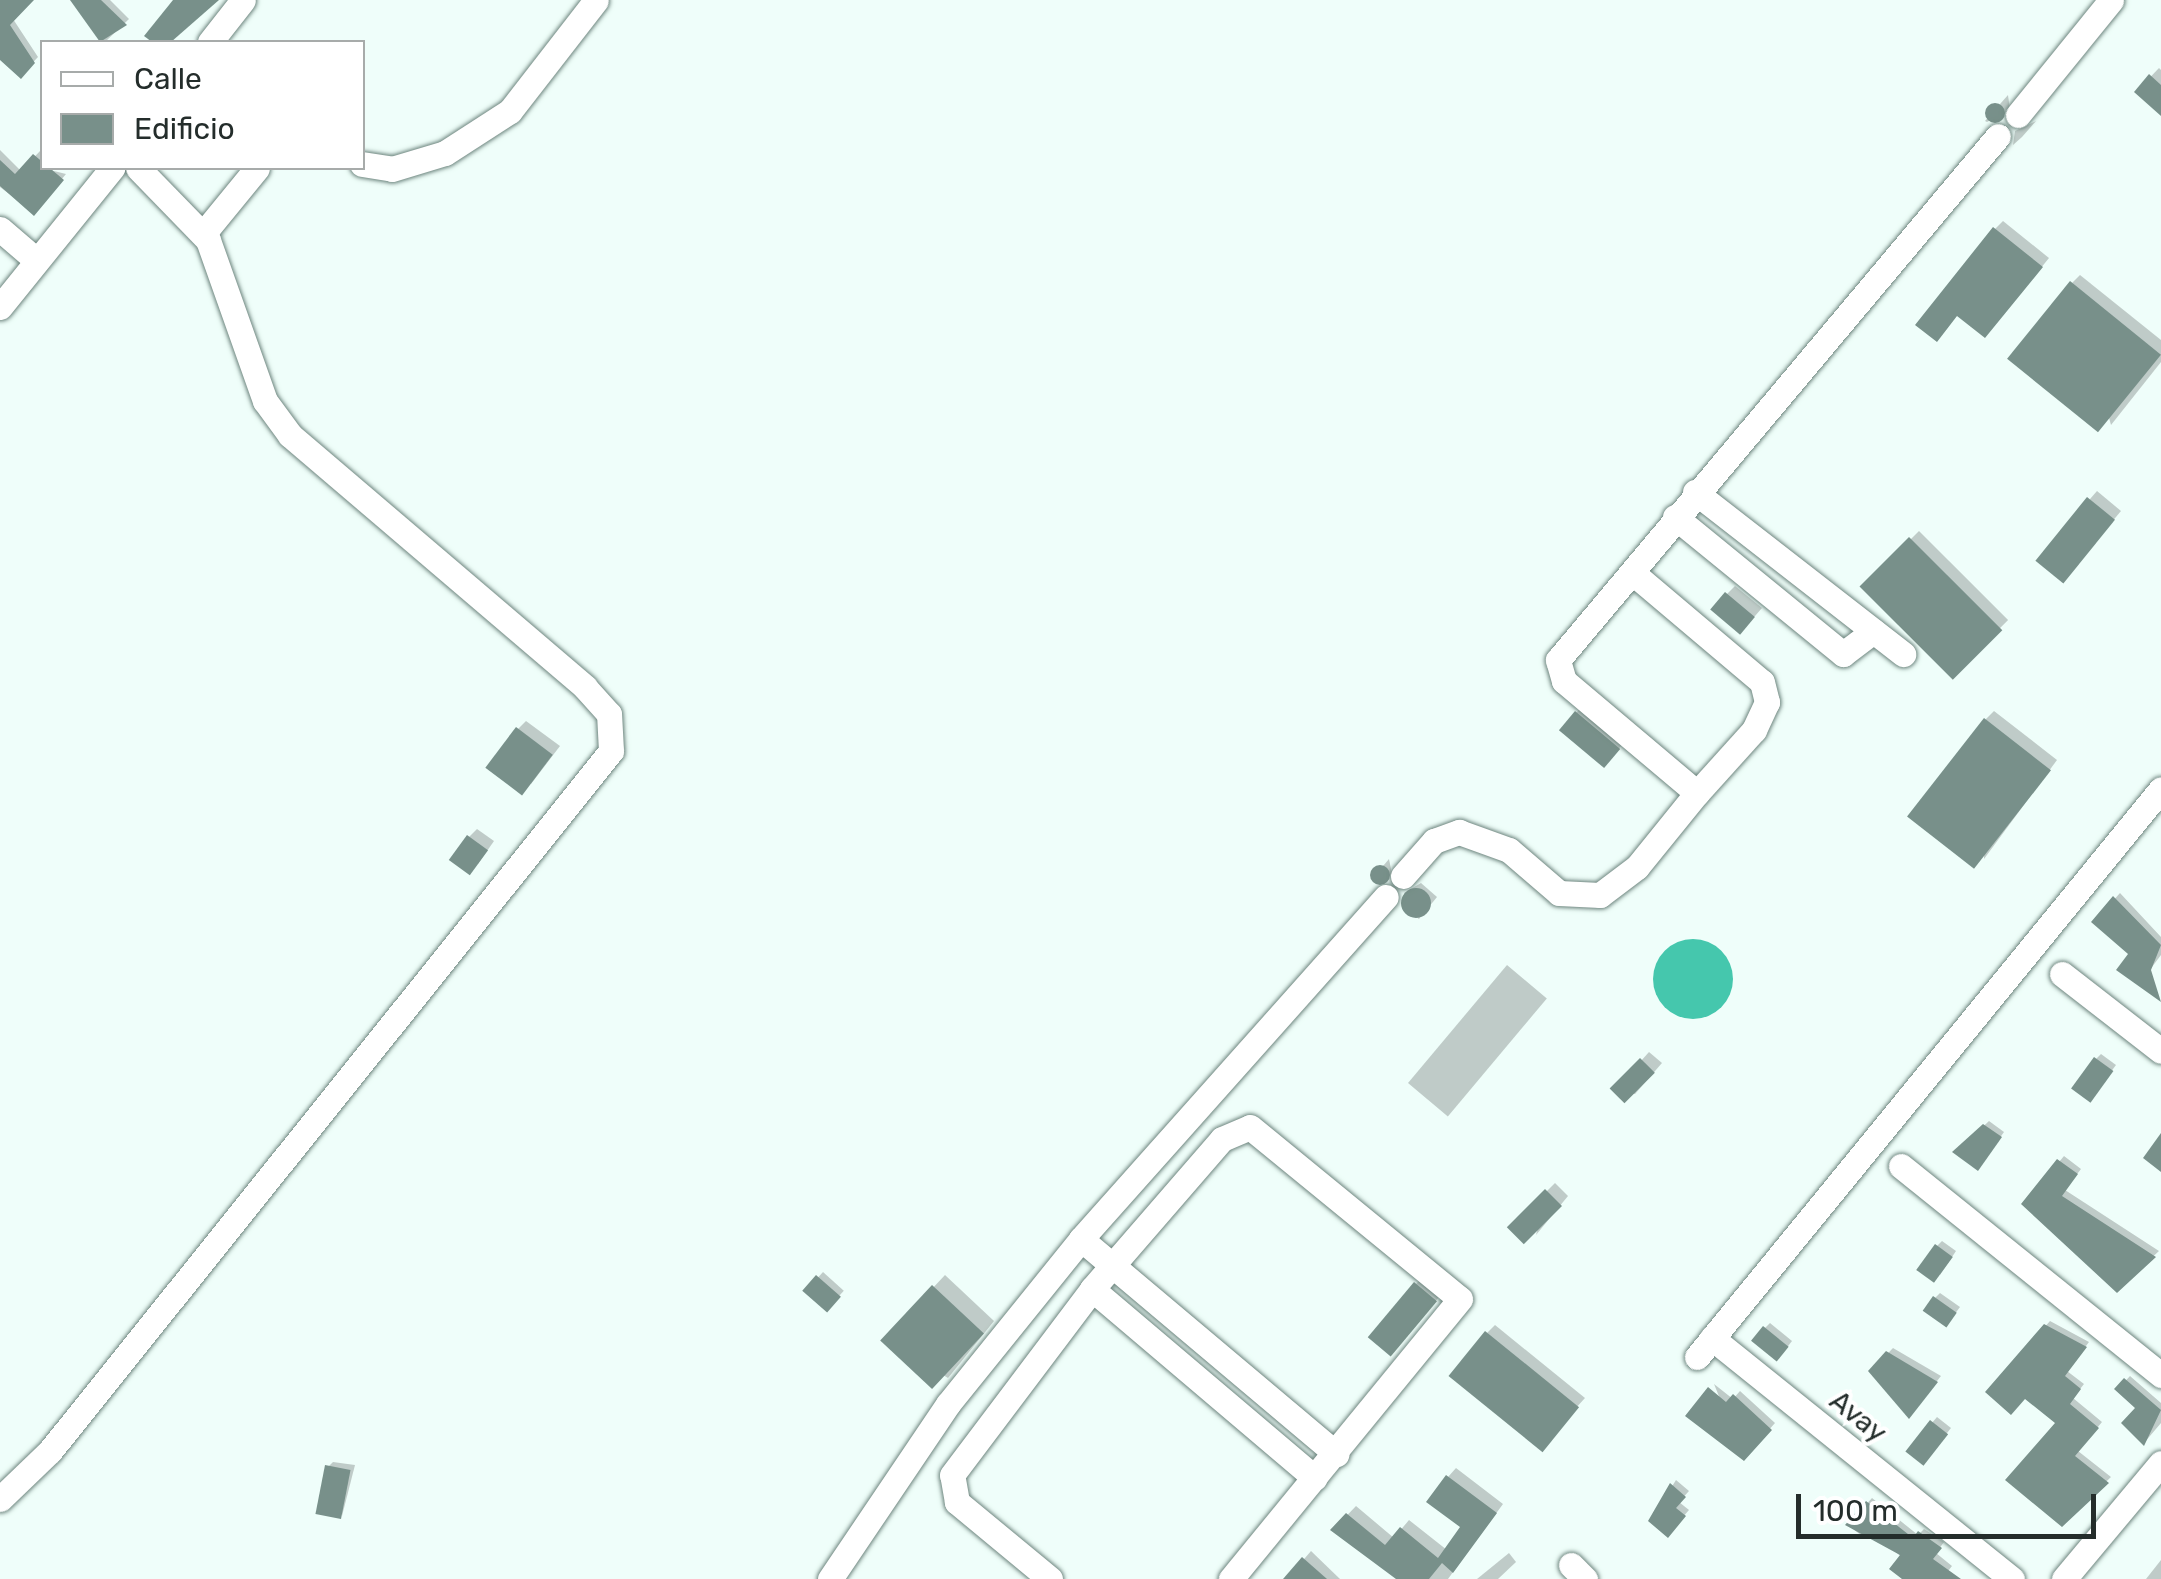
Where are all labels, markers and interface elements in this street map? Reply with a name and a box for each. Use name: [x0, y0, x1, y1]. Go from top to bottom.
legend: [40, 40, 365, 170]
text: Calle: [134, 61, 202, 97]
text: Edificio: [134, 111, 235, 147]
street label: Avay: [1823, 1384, 1893, 1450]
scale bar: [1801, 1474, 2101, 1536]
text: 100 m: [1813, 1493, 1898, 1529]

